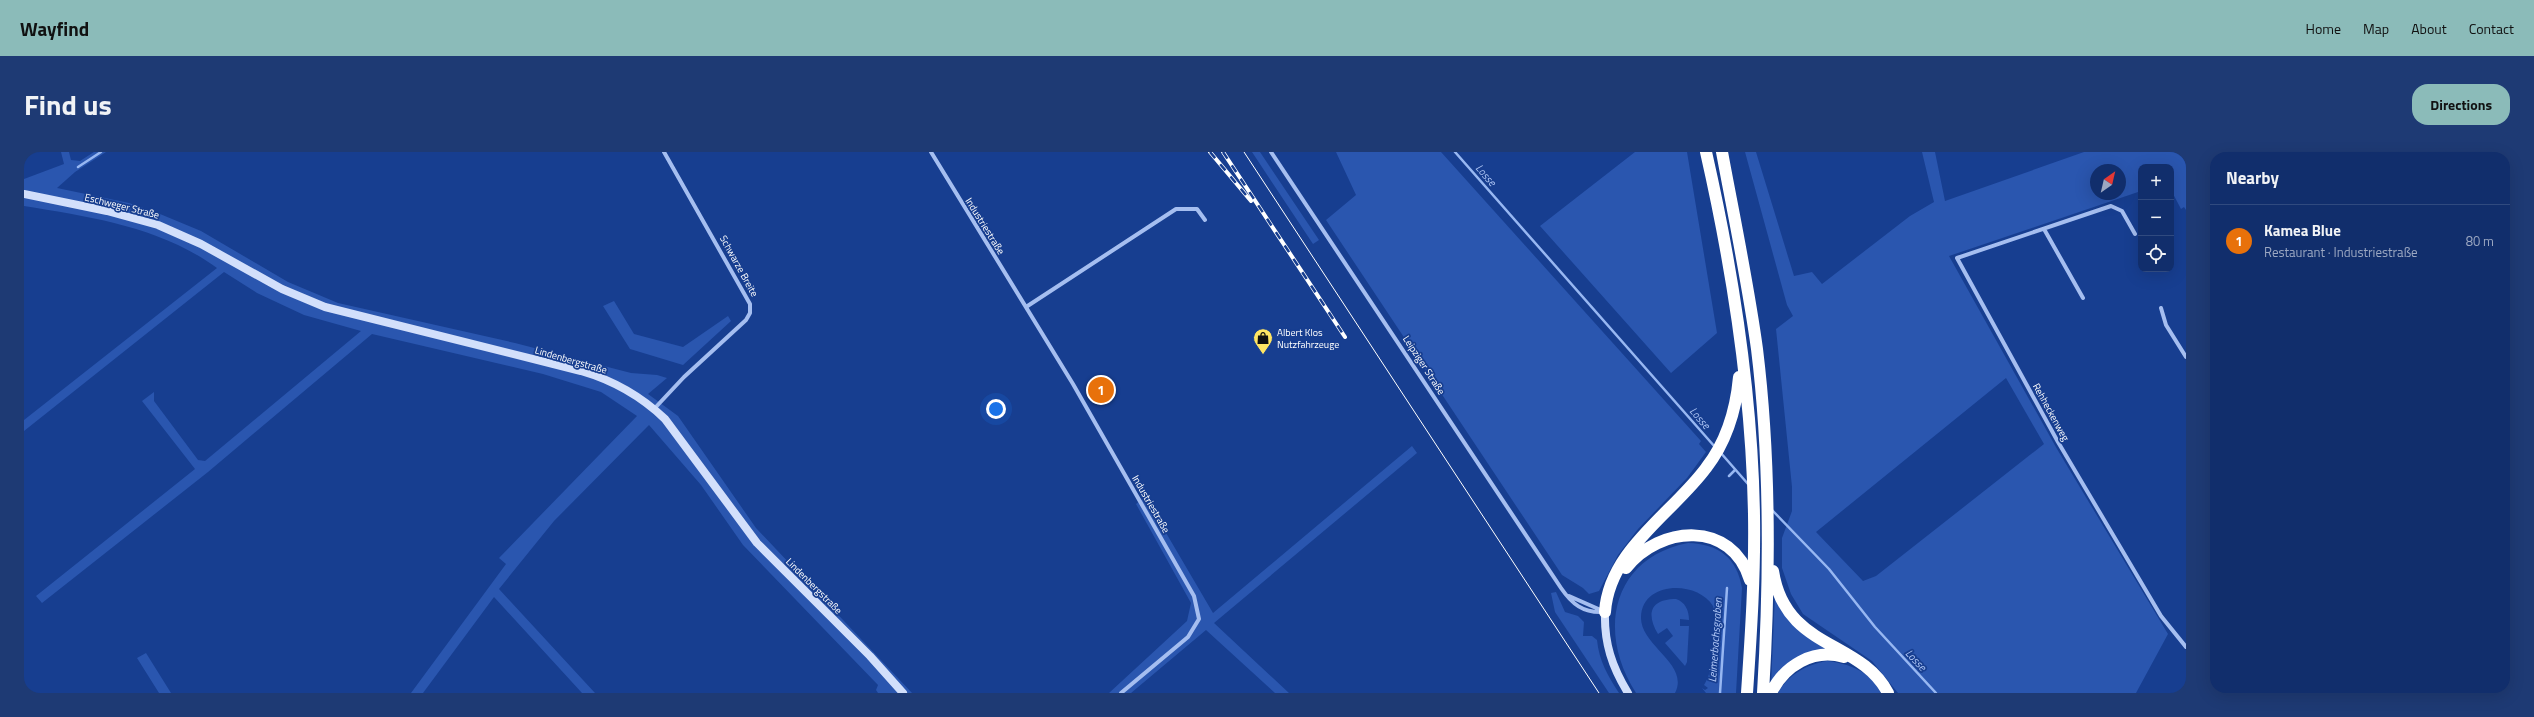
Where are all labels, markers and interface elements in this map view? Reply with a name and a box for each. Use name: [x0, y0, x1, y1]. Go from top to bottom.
text: Wayfind: [20, 14, 89, 43]
text: Home: [2306, 18, 2341, 39]
text: Map: [2363, 18, 2389, 39]
text: About: [2411, 18, 2447, 39]
text: Contact: [2469, 18, 2514, 39]
text: Find us: [24, 83, 112, 126]
button: Directions: [2412, 84, 2510, 125]
water label: Losse: [1472, 160, 1501, 190]
north arrow: [2090, 164, 2126, 200]
map controls: [2138, 164, 2174, 272]
button: +: [2138, 164, 2174, 200]
text: Nearby: [2226, 165, 2279, 191]
street label: Eschweger Straße: [83, 189, 161, 223]
street label: Industriestraße: [961, 195, 1009, 257]
button: −: [2138, 200, 2174, 236]
text: Kamea Blue: [2264, 219, 2341, 242]
text: 1: [2235, 231, 2243, 251]
text: 80 m: [2466, 231, 2494, 251]
street label: Schwarze Breite: [716, 233, 762, 299]
button: locate: [2138, 236, 2174, 272]
text: Restaurant · Industriestraße: [2264, 242, 2418, 262]
place label: Albert Klos Nutzfahrzeuge: [1277, 325, 1339, 352]
shop icon: Albert Klos Nutzfahrzeuge: [1252, 327, 1274, 355]
street label: Leipziger Straße: [1399, 332, 1449, 398]
street label: Lindenbergstraße: [533, 343, 609, 377]
pin: 1: [1088, 375, 1114, 405]
street label: Rehheckenweg: [2029, 380, 2073, 444]
your location: [986, 399, 1006, 419]
water label: Losse: [1686, 403, 1715, 433]
street label: Industriestraße: [1128, 472, 1174, 536]
street label: Lindenbergstraße: [782, 554, 846, 618]
water label: Leimerbachsgraben: [1704, 597, 1726, 683]
water label: Losse: [1902, 646, 1931, 675]

